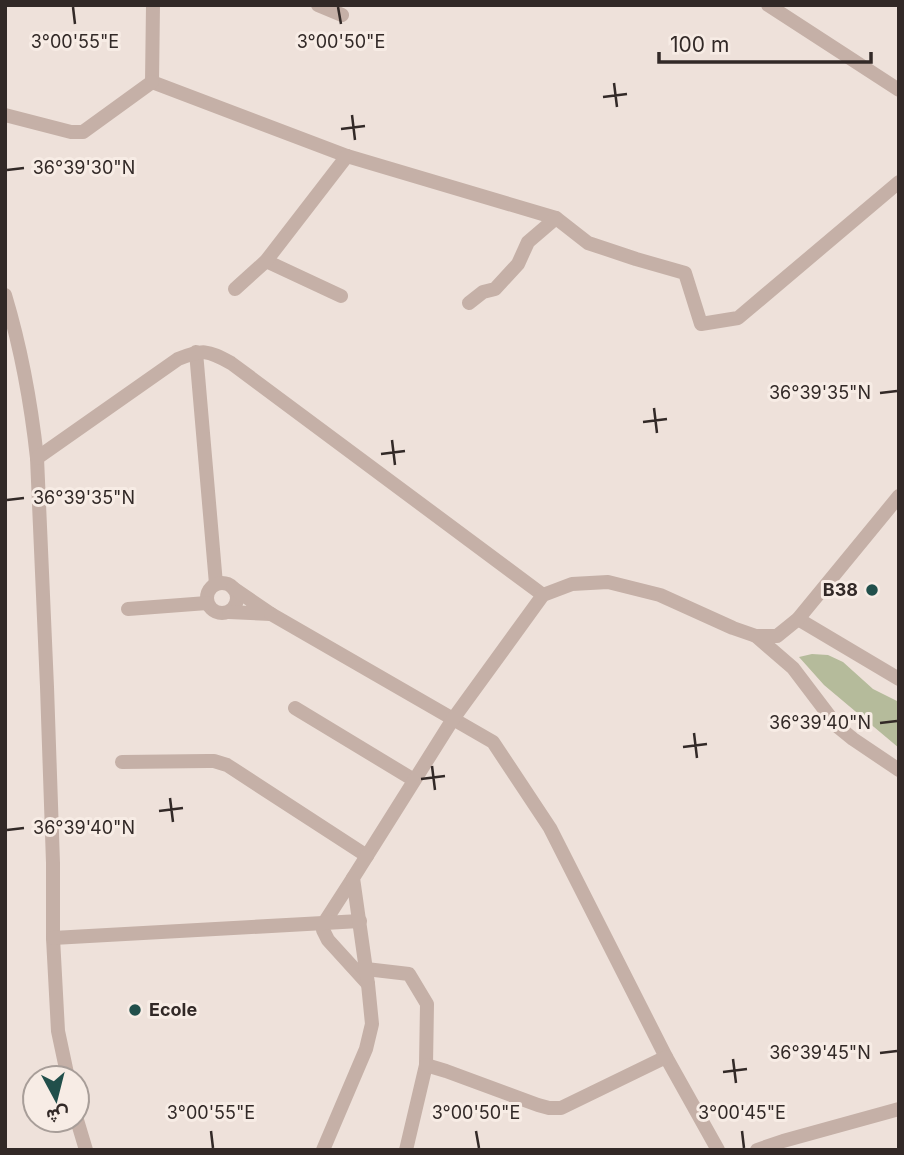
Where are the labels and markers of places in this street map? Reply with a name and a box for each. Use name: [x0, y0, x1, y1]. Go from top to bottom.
place label: B38: [823, 579, 858, 600]
marker: B38: [864, 582, 880, 598]
place label: Ecole: [149, 999, 197, 1020]
marker: Ecole: [127, 1002, 143, 1018]

